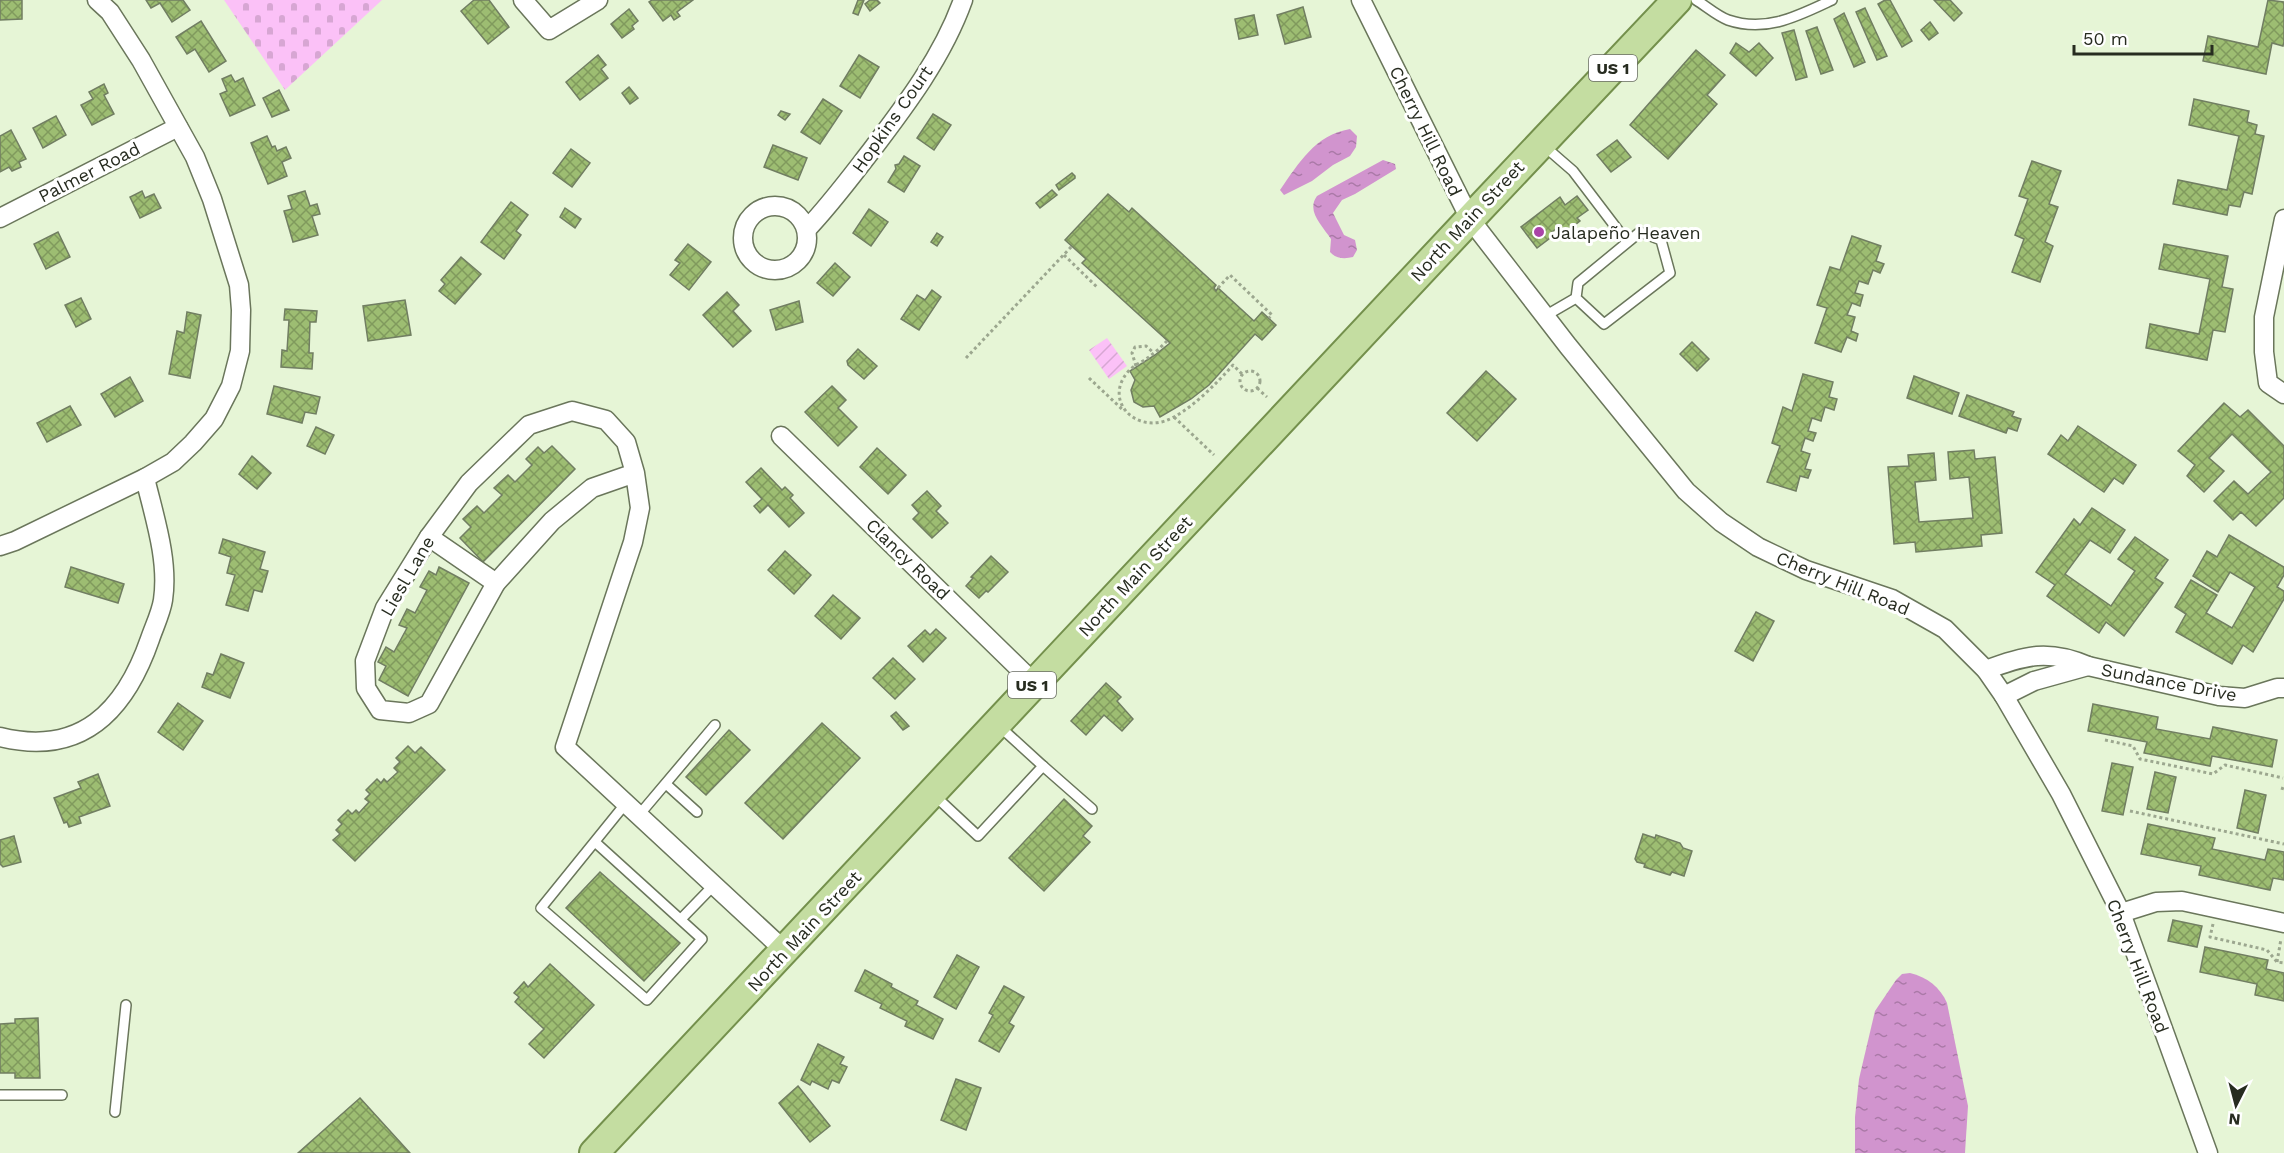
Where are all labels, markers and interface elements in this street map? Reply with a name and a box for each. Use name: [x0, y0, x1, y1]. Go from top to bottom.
scale bar: [2074, 18, 2212, 56]
text: 50 m: [2083, 28, 2128, 49]
road number: US 1: [1589, 55, 1637, 81]
street label: Hopkins Court: [847, 61, 937, 176]
street label: Cherry Hill Road: [1385, 63, 1467, 199]
street label: Palmer Road: [35, 137, 143, 207]
street label: North Main Street: [1406, 156, 1529, 286]
place label: Jalapeño Heaven: [1551, 222, 1701, 243]
marker: Jalapeño Heaven: [1532, 225, 1546, 239]
street label: North Main Street: [1074, 511, 1197, 641]
street label: Clancy Road: [862, 514, 954, 604]
street label: Liesl Lane: [376, 532, 438, 620]
street label: Cherry Hill Road: [1773, 547, 1913, 619]
street label: Sundance Drive: [2099, 659, 2239, 705]
road number: US 1: [1008, 672, 1056, 698]
street label: North Main Street: [743, 866, 866, 996]
street label: Cherry Hill Road: [2103, 896, 2173, 1036]
north arrow: [2206, 1075, 2266, 1135]
text: N: [2228, 1109, 2241, 1129]

